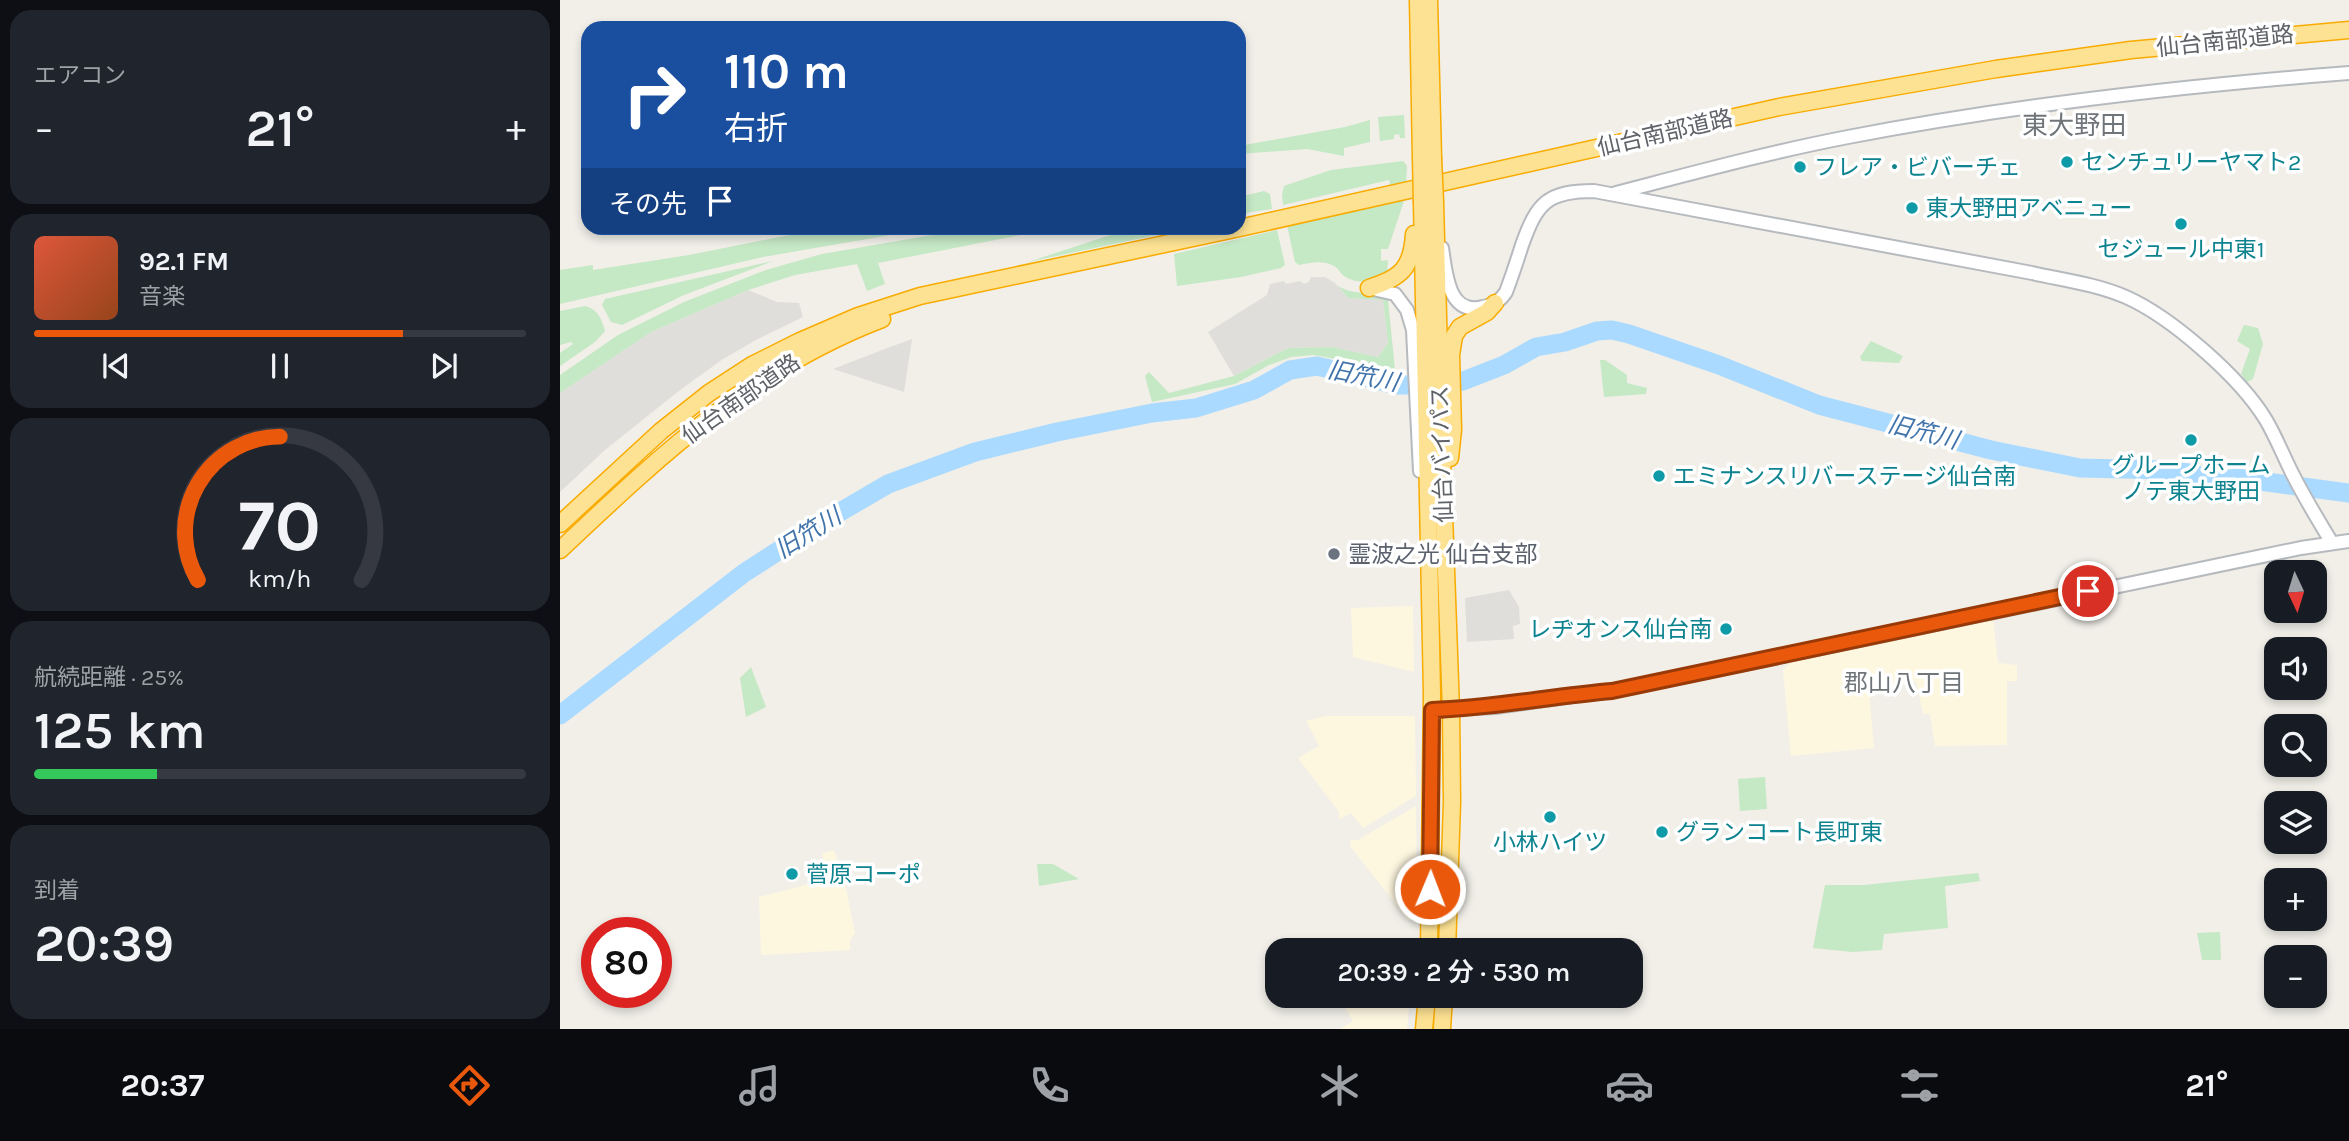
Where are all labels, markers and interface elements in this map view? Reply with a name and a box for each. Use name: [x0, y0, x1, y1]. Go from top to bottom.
street label: 仙台南部道路: [2155, 20, 2295, 62]
text: 110 m: [724, 43, 849, 100]
icon: right: [609, 49, 700, 140]
text: エアコン: [34, 62, 126, 89]
text: 21°: [246, 98, 314, 159]
street label: 仙台南部道路: [1595, 104, 1735, 162]
text: −: [34, 106, 54, 151]
text: +: [506, 106, 526, 151]
text: 右折: [724, 110, 788, 147]
district label: 東大野田: [2022, 110, 2126, 141]
place label: センチュリーヤマト2: [2081, 149, 2301, 176]
place label: フレア・ビバーチェ: [1814, 154, 2021, 181]
marker: センチュリーヤマト2: [2059, 154, 2075, 170]
marker: フレア・ビバーチェ: [1792, 159, 1808, 175]
icon: arrive: [701, 182, 739, 220]
text: その先: [609, 189, 687, 220]
place label: 東大野田アベニュー: [1926, 195, 2133, 222]
marker: 東大野田アベニュー: [1904, 200, 1920, 216]
marker: セジュール中東1: [2173, 216, 2189, 232]
place label: セジュール中東1: [2098, 236, 2265, 263]
text: 92.1 FM: [139, 246, 229, 277]
text: 音楽: [139, 283, 185, 310]
icon: previous: [97, 347, 135, 385]
icon: pause: [261, 347, 299, 385]
icon: next: [425, 347, 463, 385]
street label: 仙台南部道路: [677, 348, 805, 450]
water label: 旧笊川: [1325, 355, 1404, 397]
street label: 仙台バイパス: [1426, 385, 1458, 523]
water label: 旧笊川: [1885, 410, 1964, 455]
marker: グループホーム ノテ東大野田: [2183, 432, 2199, 448]
place label: グループホーム ノテ東大野田: [2112, 452, 2270, 505]
place label: エミナンスリバーステージ仙台南: [1673, 463, 2016, 490]
marker: エミナンスリバーステージ仙台南: [1651, 468, 1667, 484]
text: 70: [239, 484, 321, 569]
water label: 旧笊川: [770, 500, 848, 564]
place label: 霊波之光 仙台支部: [1348, 541, 1537, 568]
marker: 霊波之光 仙台支部: [1326, 546, 1342, 562]
north arrow: [2264, 560, 2328, 623]
map controls: [2264, 560, 2327, 1008]
pin: [2058, 561, 2118, 621]
text: km/h: [248, 564, 312, 593]
icon: arrive: [2069, 572, 2107, 610]
place label: レヂオンス仙台南: [1528, 616, 1712, 643]
marker: レヂオンス仙台南: [1718, 621, 1734, 637]
button: sound: [2264, 637, 2327, 700]
text: 航続距離 · 25%: [34, 664, 184, 691]
district label: 郡山八丁目: [1844, 669, 1964, 697]
text: 125 km: [34, 700, 206, 761]
button: search: [2264, 714, 2327, 777]
button: layers: [2264, 791, 2327, 854]
marker: 小林ハイツ: [1542, 809, 1558, 825]
place label: グランコート長町東: [1676, 819, 1883, 846]
marker: グランコート長町東: [1654, 824, 1670, 840]
place label: 小林ハイツ: [1493, 829, 1607, 856]
position arrow: [1393, 852, 1467, 926]
place label: 菅原コーポ: [806, 861, 921, 888]
marker: 菅原コーポ: [784, 866, 800, 882]
button: +: [2264, 868, 2327, 931]
text: 到着: [34, 877, 80, 904]
text: 20:39: [34, 913, 174, 974]
speed limit sign: 80: [581, 917, 672, 1008]
button: −: [2264, 945, 2327, 1008]
text: 20:39 · 2 分 · 530 m: [1338, 957, 1570, 988]
icon: directions: [445, 1061, 494, 1110]
icon: music: [735, 1061, 784, 1110]
icon: phone: [1025, 1061, 1074, 1110]
icon: climate: [1315, 1061, 1364, 1110]
icon: car: [1605, 1061, 1654, 1110]
icon: filters: [1895, 1061, 1944, 1110]
text: 20:37: [120, 1067, 205, 1104]
text: 21°: [2185, 1067, 2228, 1104]

